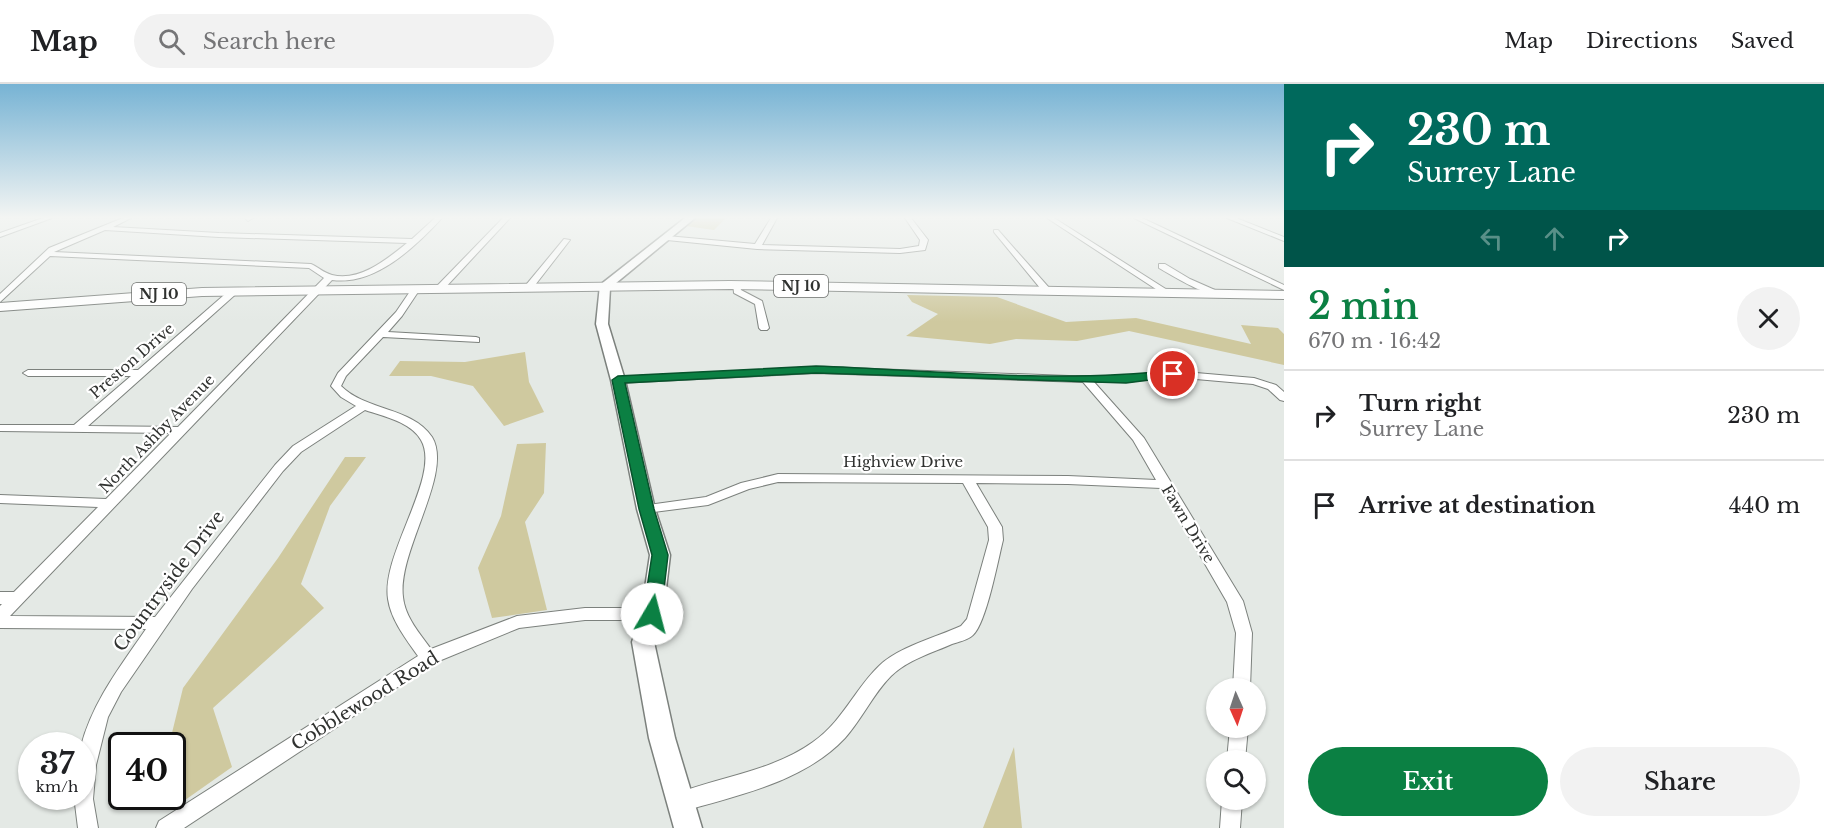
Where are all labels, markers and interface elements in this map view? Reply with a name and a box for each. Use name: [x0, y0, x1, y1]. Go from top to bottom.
search box: [134, 14, 554, 68]
text: Map: [30, 24, 98, 59]
icon: search: [155, 25, 188, 58]
text: Search here: [203, 28, 336, 55]
text: Map: [1504, 28, 1553, 54]
text: Directions: [1586, 28, 1698, 54]
text: Saved: [1731, 28, 1794, 54]
text: 230 m: [1407, 104, 1550, 156]
icon: right: [1308, 108, 1386, 186]
text: Surrey Lane: [1407, 156, 1576, 189]
icon: left: [1475, 222, 1508, 255]
icon: ahead: [1538, 222, 1571, 255]
icon: right: [1601, 222, 1634, 255]
road number: NJ 10: [774, 275, 828, 297]
road number: NJ 10: [132, 283, 186, 305]
text: 2 min: [1308, 284, 1419, 329]
button: close: [1737, 287, 1800, 350]
street label: Preston Drive: [86, 319, 178, 402]
text: 670 m · 16:42: [1308, 329, 1441, 353]
pin: [1147, 348, 1198, 399]
icon: arrive: [1156, 357, 1189, 390]
street label: North Ashby Avenue: [95, 370, 218, 497]
text: Turn right: [1359, 390, 1481, 417]
icon: right: [1308, 399, 1341, 432]
text: 230 m: [1727, 402, 1800, 429]
text: Surrey Lane: [1359, 417, 1484, 441]
street label: Highview Drive: [843, 452, 963, 471]
street label: Fawn Drive: [1158, 481, 1219, 566]
icon: arrive: [1308, 489, 1341, 522]
text: Arrive at destination: [1359, 492, 1596, 519]
text: 440 m: [1729, 492, 1800, 519]
street label: Countryside Drive: [109, 506, 229, 656]
position arrow: [620, 582, 684, 646]
street label: Cobblewood Road: [287, 647, 443, 755]
north arrow: [1206, 678, 1266, 738]
map controls: [1206, 678, 1266, 810]
speed limit sign: 40: [108, 732, 186, 810]
text: 37: [40, 745, 74, 782]
button: Exit: [1308, 747, 1548, 816]
button: Share: [1560, 747, 1800, 816]
button: search: [1206, 750, 1266, 810]
text: km/h: [36, 777, 78, 796]

